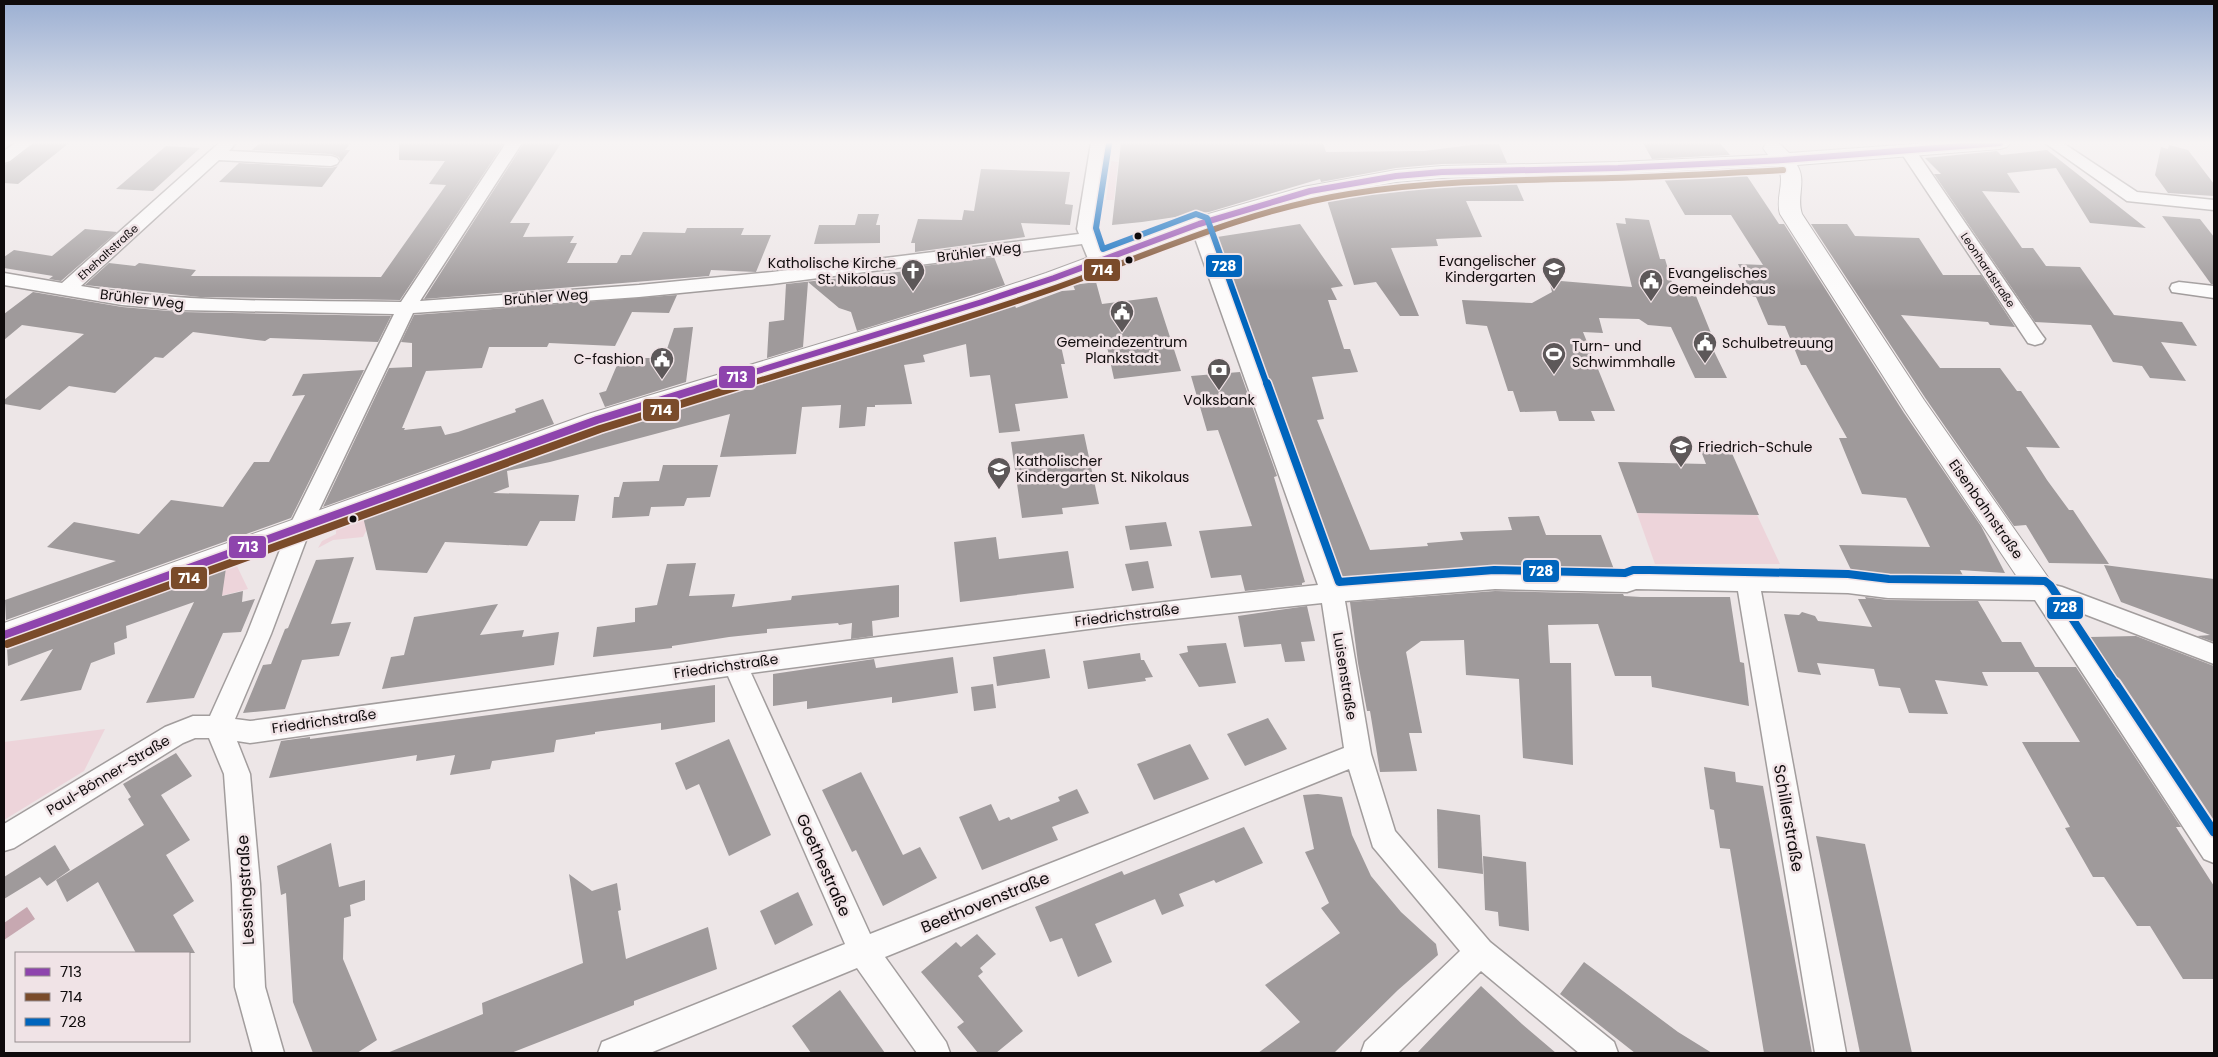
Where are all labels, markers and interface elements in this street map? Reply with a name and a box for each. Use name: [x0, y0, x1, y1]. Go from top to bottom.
street label: Ehehaltstraße: [74, 220, 142, 283]
street label: Leonhardstraße: [1957, 229, 2019, 311]
unlabelled marker: [1133, 231, 1143, 241]
street label: Brühler Weg: [936, 237, 1022, 267]
place label: Evangelischer Kindergarten: [1439, 251, 1536, 287]
place label: Katholische Kirche St. Nikolaus: [768, 253, 896, 289]
line badge: 728: [1205, 254, 1243, 278]
unlabelled marker: [1124, 255, 1134, 265]
text: 728: [1212, 256, 1236, 276]
school or university icon: Evangelischer Kindergarten: [1541, 256, 1567, 290]
church icon: Katholische Kirche St. Nikolaus: [900, 258, 926, 292]
line badge: 714: [1083, 258, 1121, 282]
text: 714: [1091, 260, 1113, 280]
place label: Evangelisches Gemeindehaus: [1668, 263, 1776, 299]
public building icon: Evangelisches Gemeindehaus: [1638, 268, 1664, 302]
street label: Brühler Weg: [99, 284, 185, 314]
street label: Brühler Weg: [503, 284, 589, 310]
public building icon: Gemeindezentrum Plankstadt: [1109, 299, 1135, 333]
public building icon: Schulbetreuung: [1692, 330, 1718, 364]
place label: Gemeindezentrum Plankstadt: [1057, 332, 1187, 368]
place label: Schulbetreuung: [1722, 333, 1834, 353]
place label: Turn- und Schwimmhalle: [1572, 336, 1676, 372]
sports icon: Turn- und Schwimmhalle: [1541, 341, 1567, 375]
public building icon: C-fashion: [649, 346, 675, 380]
place label: C-fashion: [574, 349, 644, 369]
bank icon: Volksbank: [1206, 357, 1232, 391]
line badge: 713: [718, 365, 756, 389]
text: 713: [726, 367, 748, 387]
place label: Volksbank: [1183, 390, 1256, 410]
line badge: 714: [642, 398, 680, 422]
text: 714: [650, 400, 672, 420]
school or university icon: Friedrich-Schule: [1668, 434, 1694, 468]
place label: Friedrich-Schule: [1698, 437, 1813, 457]
place label: Katholischer Kindergarten St. Nikolaus: [1016, 451, 1189, 487]
street label: Eisenbahnstraße: [1944, 455, 2028, 563]
school or university icon: Katholischer Kindergarten St. Nikolaus: [986, 456, 1012, 490]
unlabelled marker: [348, 514, 358, 524]
line badge: 713: [228, 535, 267, 559]
text: 713: [237, 537, 259, 557]
line badge: 728: [1522, 559, 1560, 583]
text: 728: [1529, 561, 1553, 581]
line badge: 714: [170, 566, 208, 590]
text: 714: [178, 568, 200, 588]
line badge: 728: [2046, 596, 2084, 620]
text: 728: [2053, 597, 2077, 617]
street label: Friedrichstraße: [1074, 599, 1181, 631]
street label: Luisenstraße: [1328, 631, 1362, 722]
street label: Friedrichstraße: [672, 649, 780, 683]
street label: Friedrichstraße: [270, 704, 378, 738]
street label: Paul-Bönner-Straße: [42, 730, 174, 820]
street label: Schillerstraße: [1768, 763, 1809, 874]
street label: Goethestraße: [791, 810, 857, 920]
street label: Lessingstraße: [231, 834, 260, 946]
street label: Beethovenstraße: [917, 866, 1053, 939]
legend: [15, 952, 190, 1042]
text: 713: [60, 961, 82, 982]
text: 714: [60, 986, 82, 1007]
text: 728: [60, 1011, 86, 1032]

